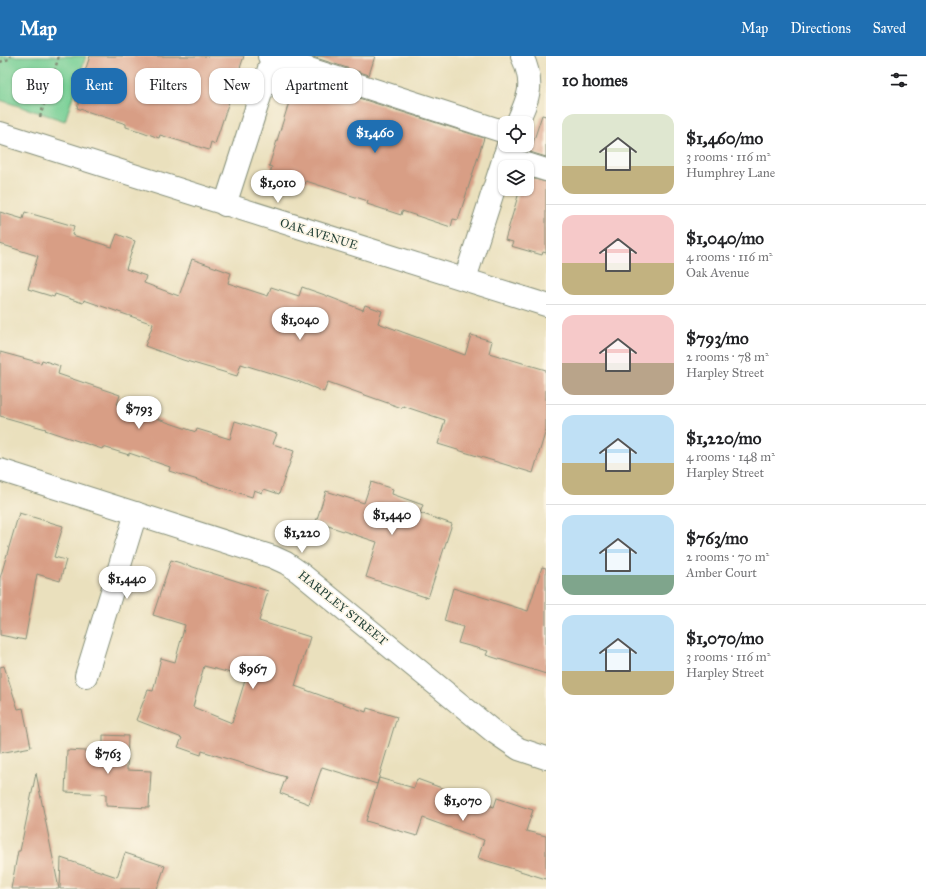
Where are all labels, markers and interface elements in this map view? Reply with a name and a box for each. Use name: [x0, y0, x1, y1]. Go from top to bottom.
text: Map: [20, 17, 57, 40]
text: Map: [741, 20, 768, 37]
text: Directions: [790, 20, 851, 37]
text: Saved: [873, 20, 906, 37]
chip: Buy: [12, 68, 63, 104]
chip: Rent: [71, 68, 127, 104]
chip: Filters: [135, 68, 201, 104]
chip: New: [209, 68, 264, 104]
chip: Apartment: [272, 68, 362, 104]
icon: filters: [888, 69, 910, 91]
text: 10 homes: [562, 70, 628, 91]
map controls: [498, 116, 534, 196]
button: locate: [498, 116, 534, 152]
pin: $1,460: [342, 120, 408, 154]
text: $1,460: [356, 125, 394, 141]
text: $1,460/mo: [686, 128, 763, 149]
icon: home: [594, 130, 642, 178]
text: 3 rooms · 116 m²: [686, 149, 771, 165]
button: layers: [498, 160, 534, 196]
text: Humphrey Lane: [686, 165, 775, 181]
pin: $1,010: [245, 170, 311, 204]
text: $1,010: [260, 175, 296, 191]
street label: OAK AVENUE: [278, 216, 360, 253]
text: $1,040/mo: [686, 228, 764, 249]
icon: home: [594, 231, 642, 279]
text: 4 rooms · 116 m²: [686, 249, 773, 265]
text: Oak Avenue: [686, 265, 749, 281]
pin: $1,040: [267, 307, 333, 341]
text: $1,040: [281, 312, 319, 328]
text: $793/mo: [686, 328, 749, 349]
icon: home: [594, 331, 642, 379]
text: 2 rooms · 78 m²: [686, 349, 769, 365]
text: Harpley Street: [686, 365, 764, 381]
pin: $793: [115, 396, 163, 430]
text: $793: [126, 401, 152, 417]
text: $1,220/mo: [686, 428, 761, 449]
icon: home: [594, 431, 642, 479]
text: 4 rooms · 148 m²: [686, 449, 775, 465]
text: Harpley Street: [686, 465, 764, 481]
pin: $1,440: [359, 502, 425, 536]
text: $1,440: [373, 507, 411, 523]
pin: $1,220: [269, 520, 335, 554]
text: $1,220: [284, 525, 320, 541]
text: $763/mo: [686, 528, 748, 549]
icon: home: [594, 531, 642, 579]
text: 2 rooms · 70 m²: [686, 549, 769, 565]
text: Amber Court: [686, 565, 757, 581]
pin: $1,440: [94, 566, 160, 600]
street label: HARPLEY STREET: [296, 568, 390, 648]
text: $1,440: [108, 571, 146, 587]
text: $1,070/mo: [686, 628, 764, 649]
icon: home: [594, 631, 642, 679]
text: 3 rooms · 116 m²: [686, 649, 771, 665]
pin: $967: [229, 656, 277, 690]
text: $967: [239, 661, 267, 677]
text: Harpley Street: [686, 665, 764, 681]
pin: $763: [84, 741, 132, 775]
text: $763: [95, 746, 121, 762]
pin: $1,070: [430, 788, 496, 822]
text: $1,070: [444, 793, 482, 809]

